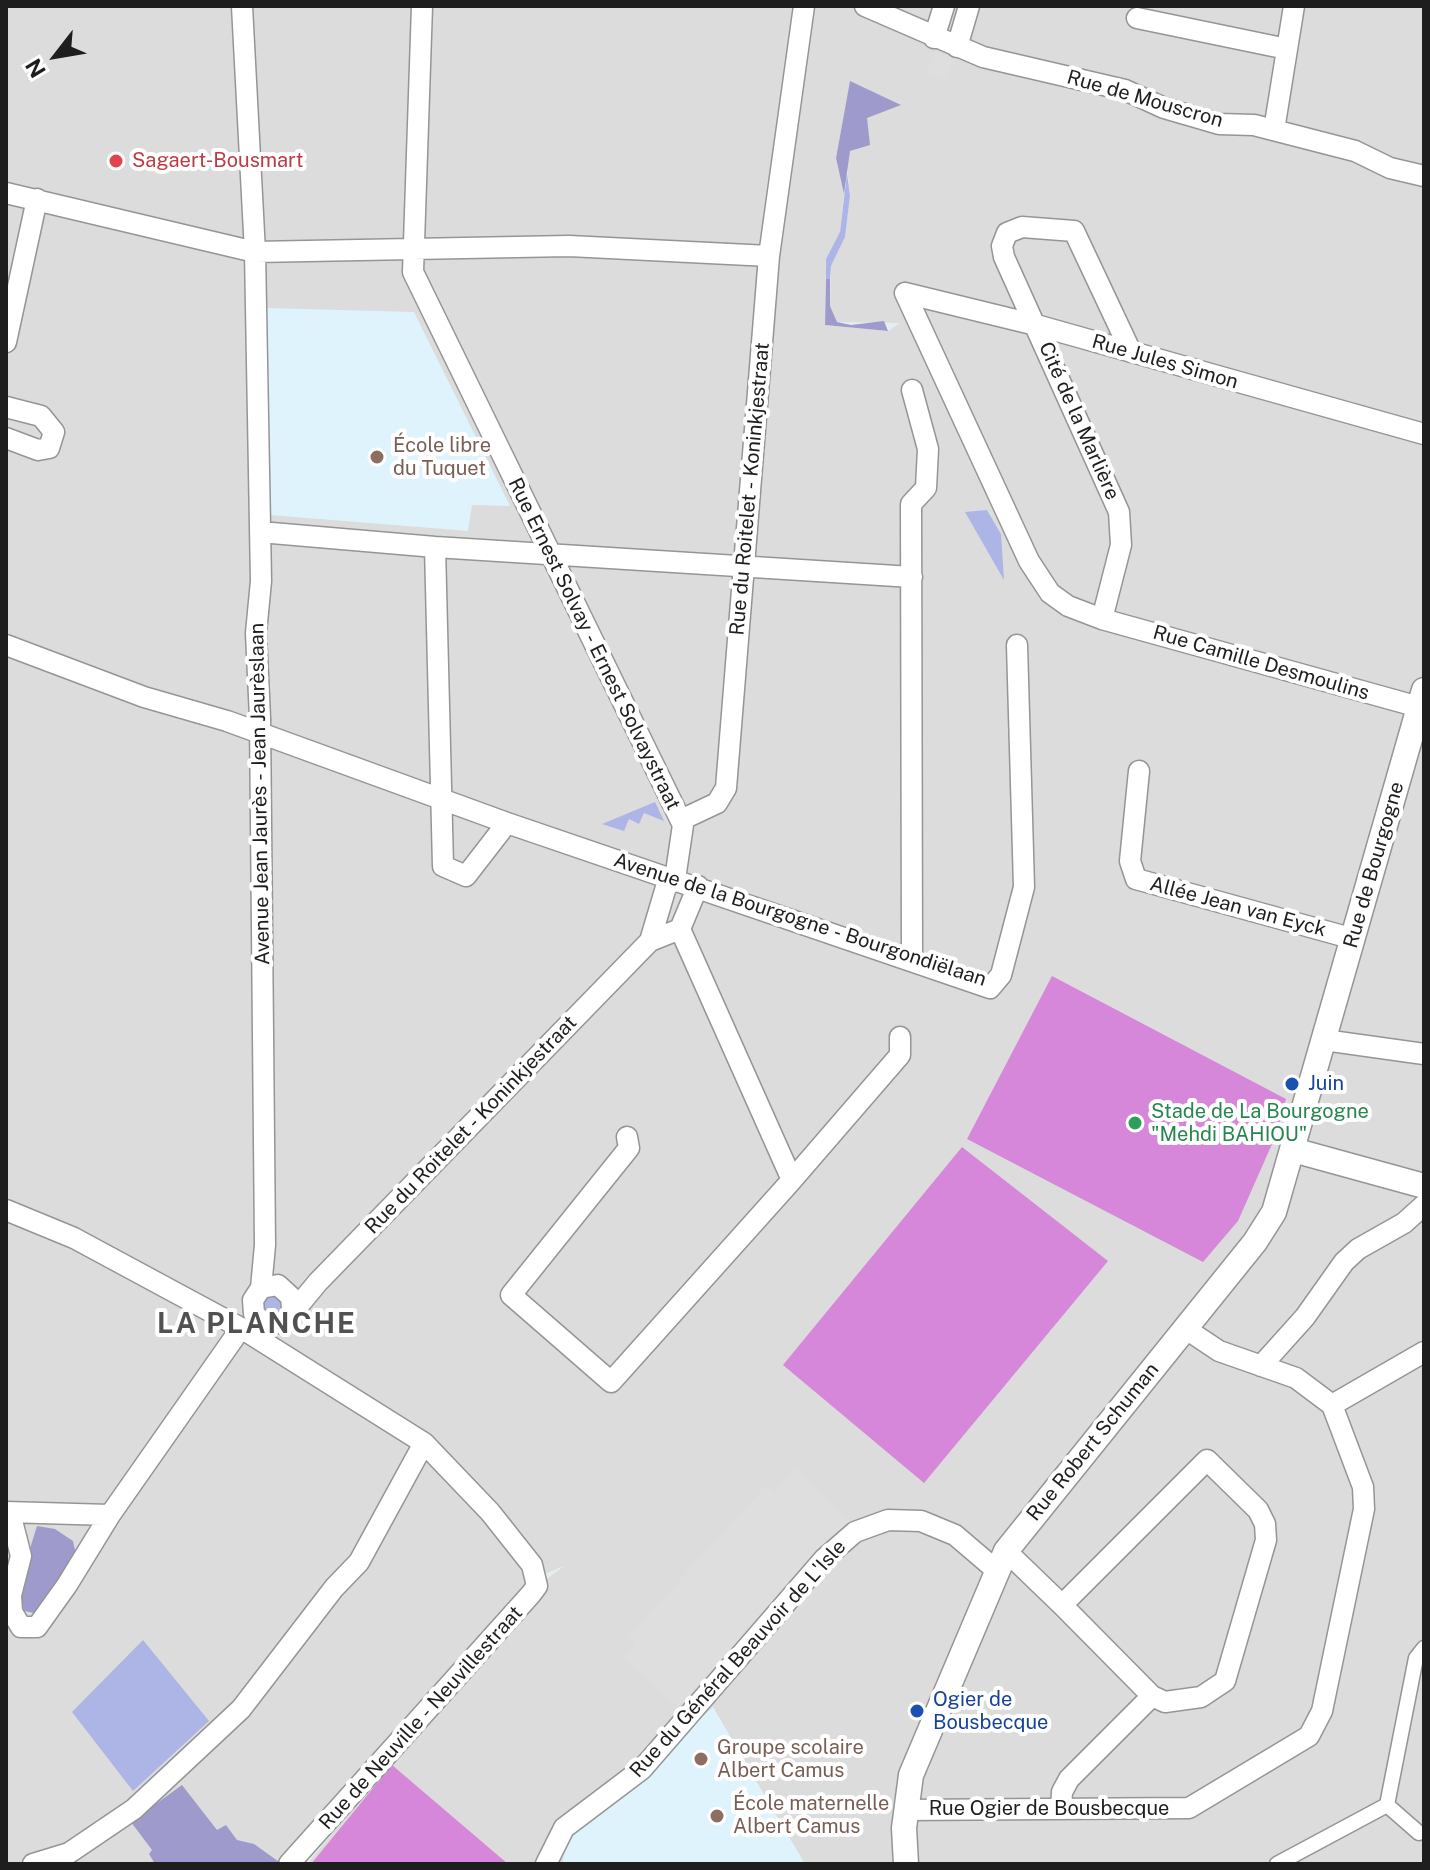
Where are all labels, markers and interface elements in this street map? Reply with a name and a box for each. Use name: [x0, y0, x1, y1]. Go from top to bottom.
north arrow: [16, 16, 96, 96]
text: N: [20, 54, 51, 82]
street label: Rue de Mouscron: [1064, 65, 1226, 133]
place label: Sagaert-Bousmart: [132, 149, 303, 173]
marker: Sagaert-Bousmart: [107, 152, 125, 170]
street label: Rue Jules Simon: [1089, 330, 1241, 394]
street label: Cité de la Marlière: [1033, 338, 1125, 504]
street label: Rue du Roitelet - Koninkjestraat: [725, 341, 775, 637]
place label: École libre du Tuquet: [393, 434, 491, 481]
marker: École libre du Tuquet: [368, 448, 386, 466]
street label: Rue Ernest Solvay - Ernest Solvaystraat: [503, 474, 685, 814]
street label: Rue Camille Desmoulins: [1150, 621, 1372, 705]
street label: Avenue Jean Jaurès - Jean Jaurèslaan: [245, 623, 275, 965]
street label: Rue de Bourgogne: [1339, 779, 1409, 951]
street label: Avenue de la Bourgogne - Bourgondiëlaan: [611, 848, 989, 992]
street label: Allée Jean van Eyck: [1147, 872, 1329, 942]
street label: Rue du Roitelet - Koninkjestraat: [360, 1011, 582, 1239]
place label: Juin: [1308, 1072, 1344, 1096]
marker: Juin: [1283, 1075, 1301, 1093]
place label: Stade de La Bourgogne "Mehdi BAHIOU": [1151, 1100, 1369, 1147]
marker: Stade de La Bourgogne "Mehdi BAHIOU": [1126, 1114, 1144, 1132]
district label: LA PLANCHE: [157, 1307, 357, 1341]
street label: Rue Robert Schuman: [1022, 1358, 1164, 1526]
street label: Rue du Général Beauvoir de L'Isle: [625, 1535, 851, 1783]
street label: Rue de Neuville - Neuvillestraat: [314, 1601, 528, 1835]
place label: Ogier de Bousbecque: [933, 1688, 1048, 1735]
marker: Ogier de Bousbecque: [908, 1702, 926, 1720]
place label: Groupe scolaire Albert Camus: [717, 1736, 864, 1783]
marker: Groupe scolaire Albert Camus: [692, 1750, 710, 1768]
place label: École maternelle Albert Camus: [733, 1792, 889, 1839]
street label: Rue Ogier de Bousbecque: [929, 1797, 1169, 1821]
marker: École maternelle Albert Camus: [708, 1807, 726, 1825]

